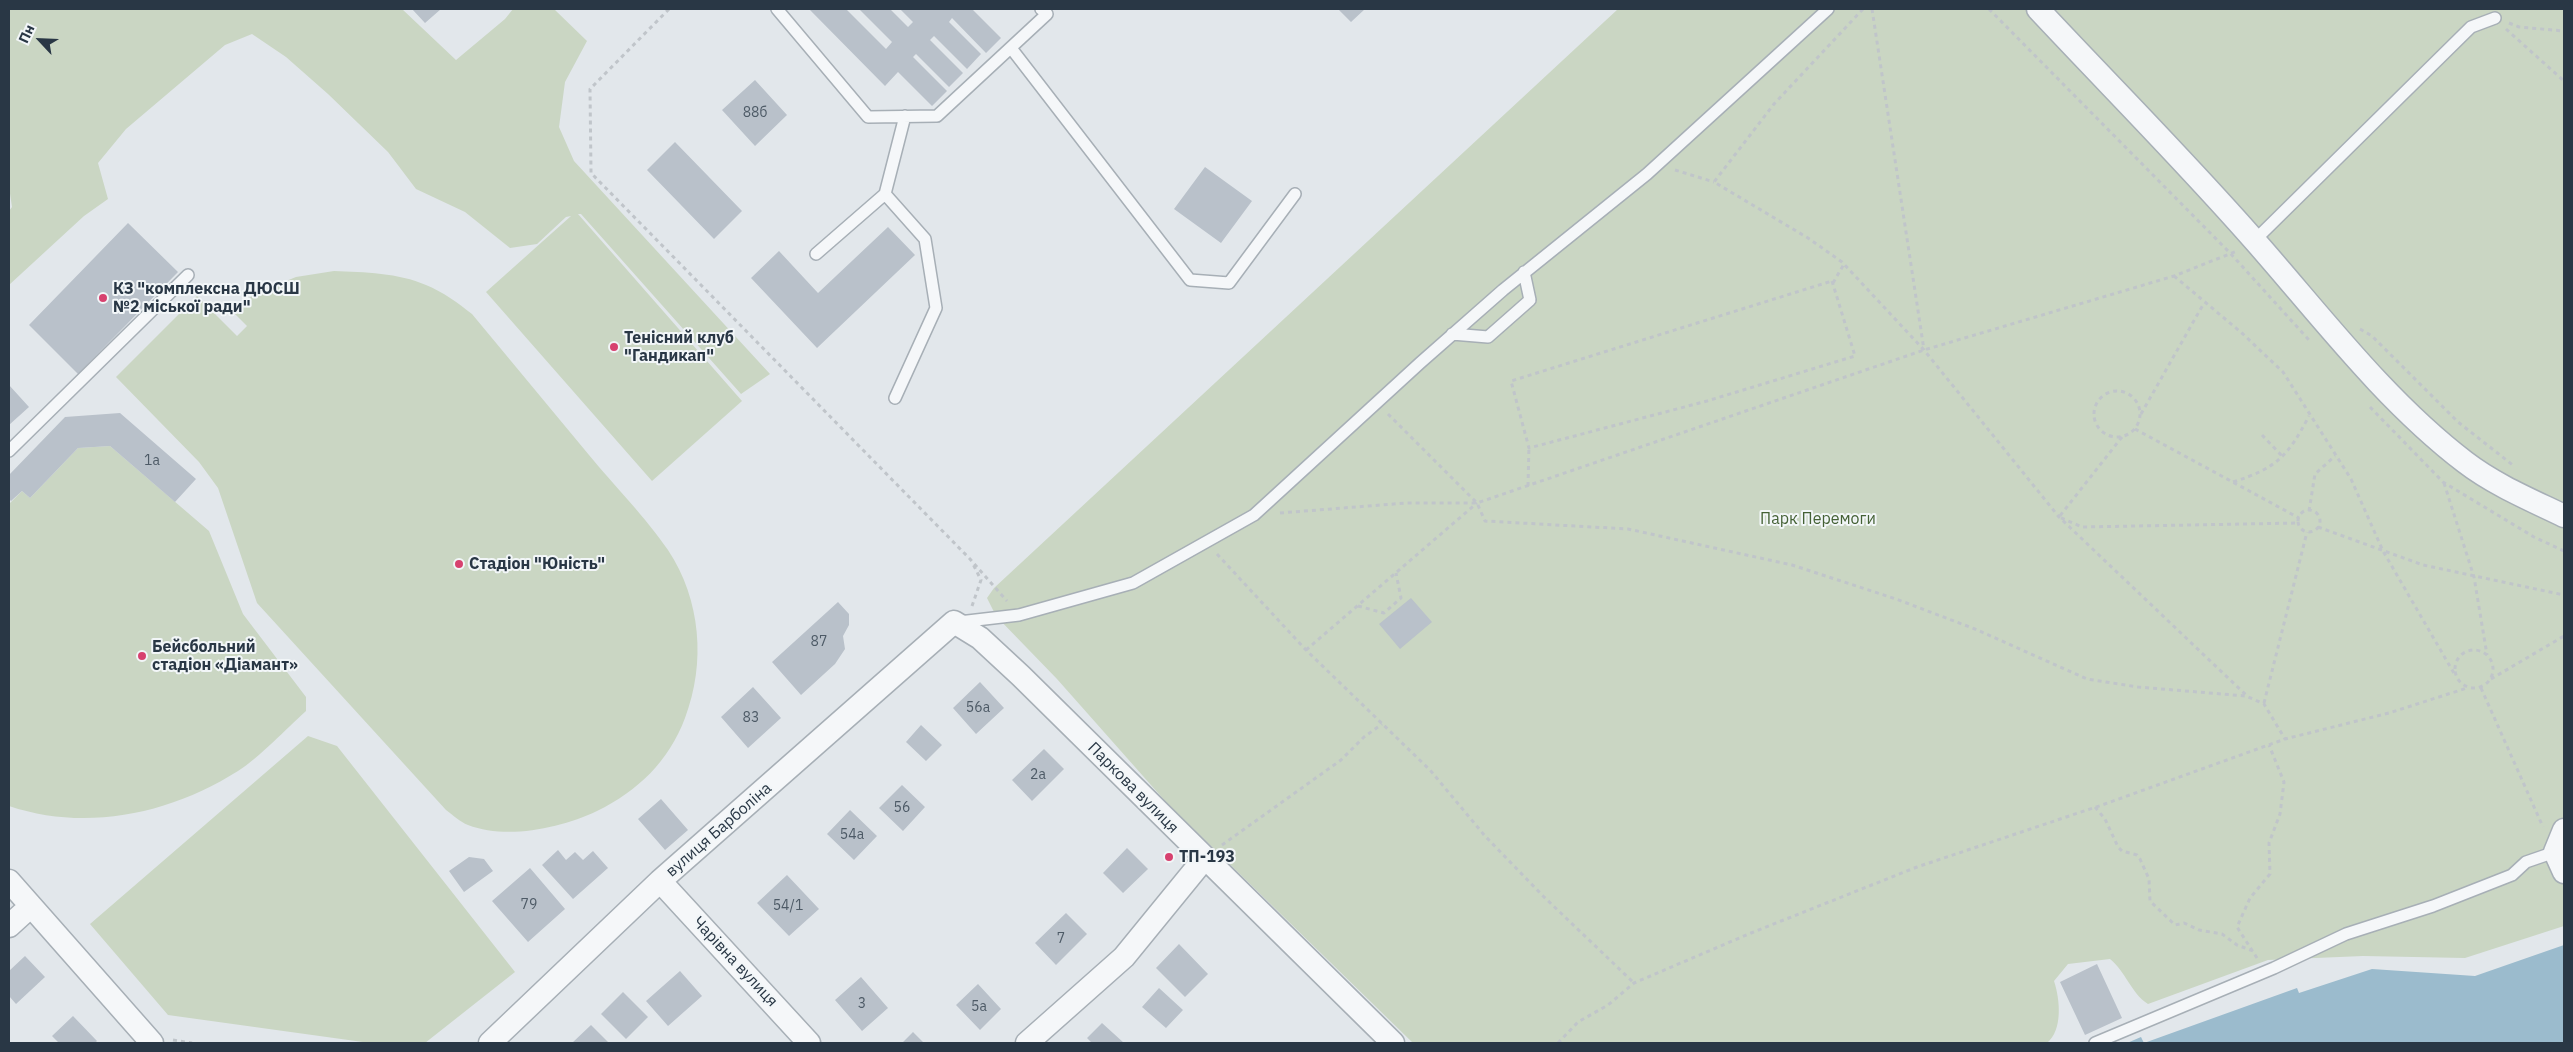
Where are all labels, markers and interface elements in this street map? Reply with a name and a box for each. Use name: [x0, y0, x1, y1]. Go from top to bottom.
north arrow: [15, 15, 65, 65]
text: Пн: [14, 21, 38, 46]
house number: 88б: [743, 105, 767, 121]
place label: КЗ "комплексна ДЮСШ №2 міської ради": [113, 279, 300, 317]
marker: КЗ "комплексна ДЮСШ №2 міської ради": [97, 292, 109, 304]
place label: Тенісний клуб "Гандикап": [624, 328, 734, 366]
marker: Тенісний клуб "Гандикап": [608, 341, 620, 353]
house number: 1а: [144, 453, 160, 469]
park label: Парк Перемоги: [1760, 509, 1876, 529]
place label: Стадіон "Юність": [469, 554, 605, 574]
marker: Стадіон "Юність": [453, 558, 465, 570]
house number: 87: [811, 634, 827, 650]
place label: Бейсбольний стадіон «Діамант»: [152, 637, 298, 675]
marker: Бейсбольний стадіон «Діамант»: [136, 650, 148, 662]
house number: 56а: [966, 700, 990, 716]
house number: 83: [743, 710, 759, 726]
street label: Паркова вулиця: [1084, 739, 1182, 837]
house number: 2а: [1030, 767, 1046, 783]
street label: вулиця Барболіна: [662, 779, 776, 881]
house number: 56: [894, 800, 910, 816]
house number: 54а: [840, 827, 864, 843]
place label: ТП-193: [1179, 847, 1235, 867]
marker: ТП-193: [1163, 851, 1175, 863]
house number: 79: [521, 897, 537, 913]
house number: 54/1: [773, 898, 803, 914]
street label: Чарівна вулиця: [688, 913, 782, 1011]
house number: 7: [1057, 931, 1065, 947]
house number: 3: [858, 996, 866, 1012]
house number: 5а: [971, 999, 987, 1015]

